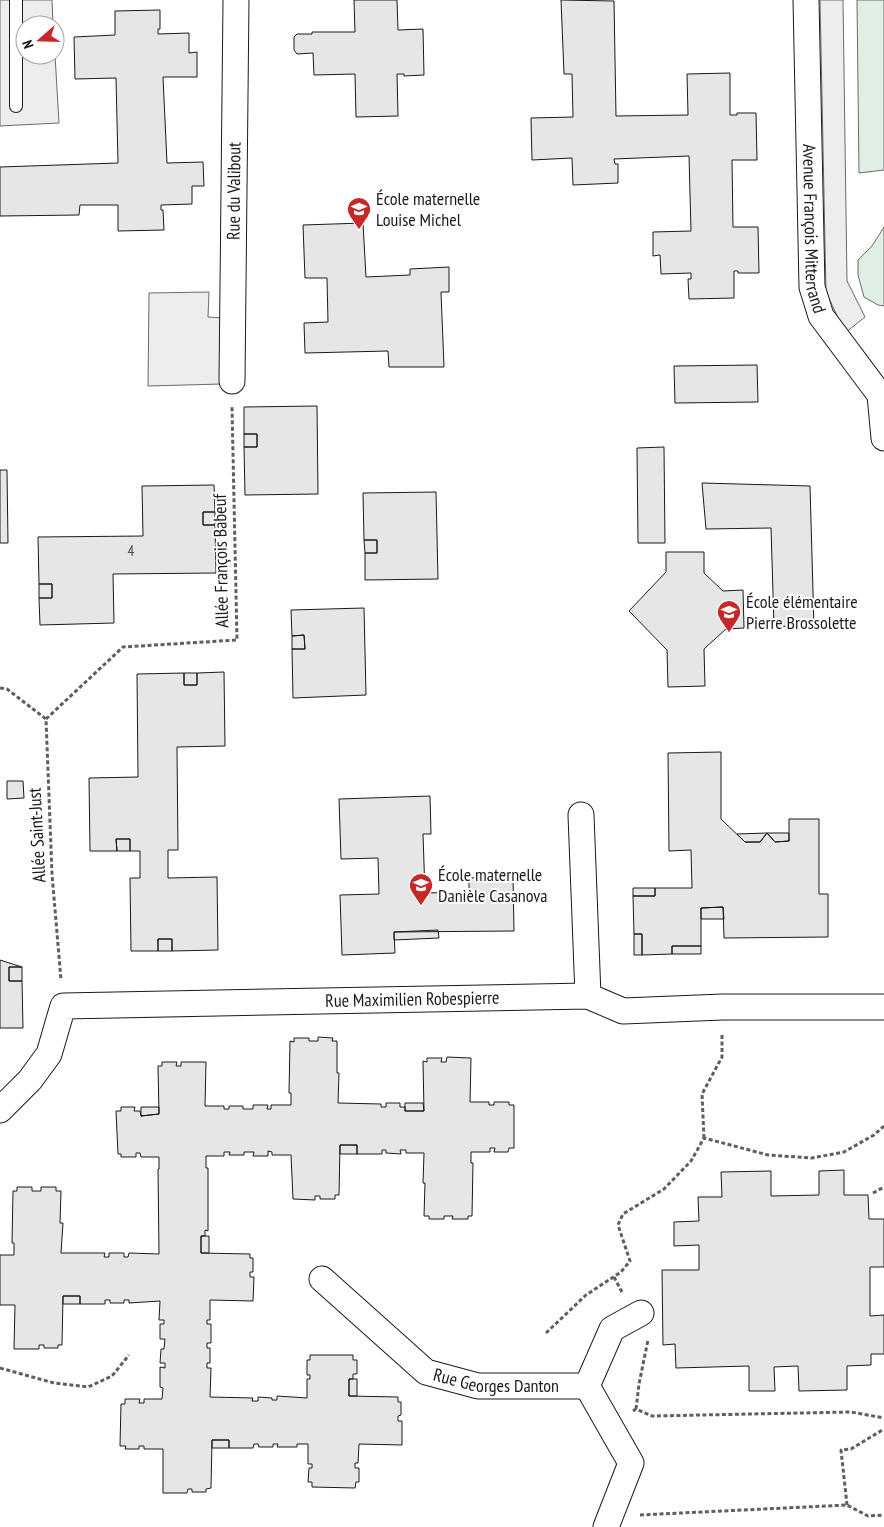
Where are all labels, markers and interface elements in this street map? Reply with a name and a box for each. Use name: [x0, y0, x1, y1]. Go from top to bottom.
north arrow: [15, 15, 65, 65]
text: N: [18, 38, 38, 51]
street label: Rue du Valibout: [221, 142, 246, 240]
street label: Avenue François Mitterrand: [798, 144, 831, 316]
place label: École maternelle Louise Michel: [376, 187, 480, 231]
school or university icon: École maternelle Louise Michel: [346, 196, 372, 230]
street label: Allée François Babeuf: [208, 492, 233, 628]
house number: 4: [128, 541, 135, 560]
place label: École élémentaire Pierre Brossolette: [746, 590, 858, 634]
school or university icon: École élémentaire Pierre Brossolette: [716, 599, 742, 633]
street label: Allée Saint-Just: [23, 787, 50, 883]
place label: École maternelle Danièle Casanova: [438, 863, 548, 907]
school or university icon: École maternelle Danièle Casanova: [408, 872, 434, 906]
street label: Rue Maximilien Robespierre: [325, 986, 500, 1012]
street label: Rue Georges Danton: [431, 1363, 559, 1397]

